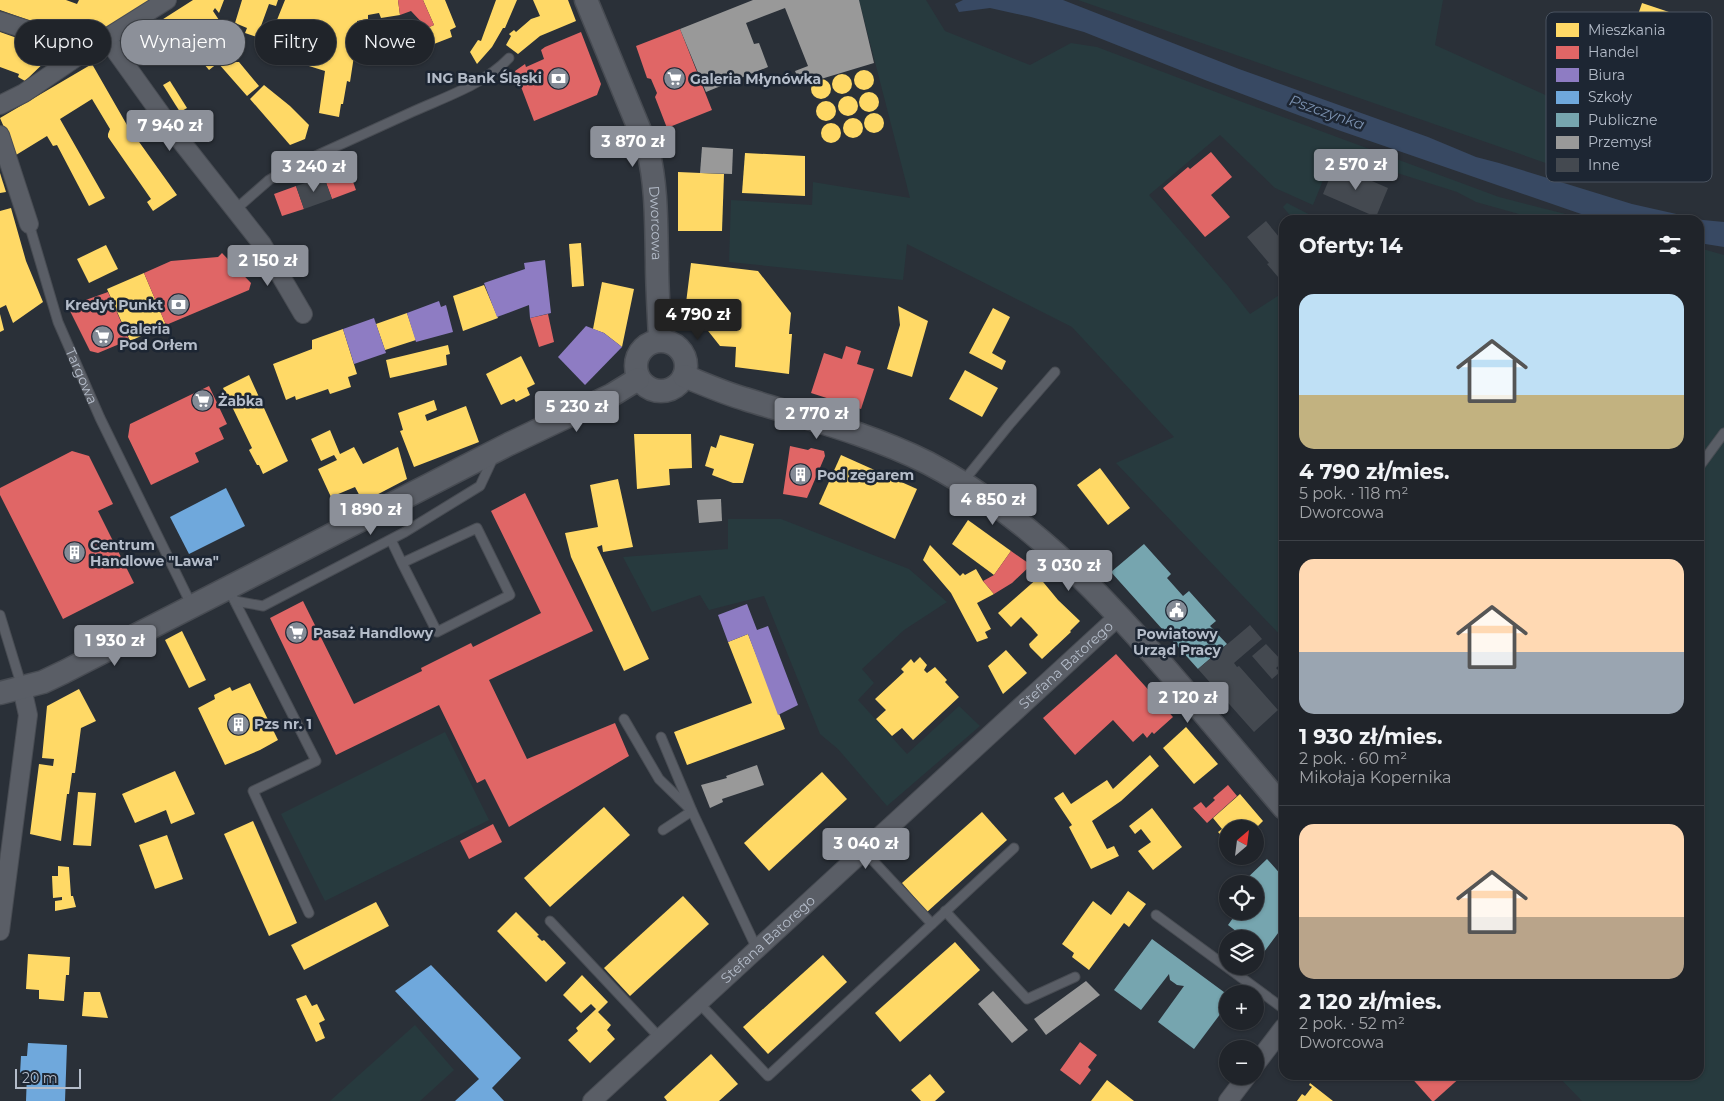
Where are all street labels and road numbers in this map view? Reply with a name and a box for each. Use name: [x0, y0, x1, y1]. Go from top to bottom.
street label: Dworcowa: [645, 185, 666, 261]
street label: Targowa: [61, 345, 102, 407]
street label: Stefana Batorego: [1015, 617, 1117, 713]
street label: Stefana Batorego: [717, 891, 819, 987]

